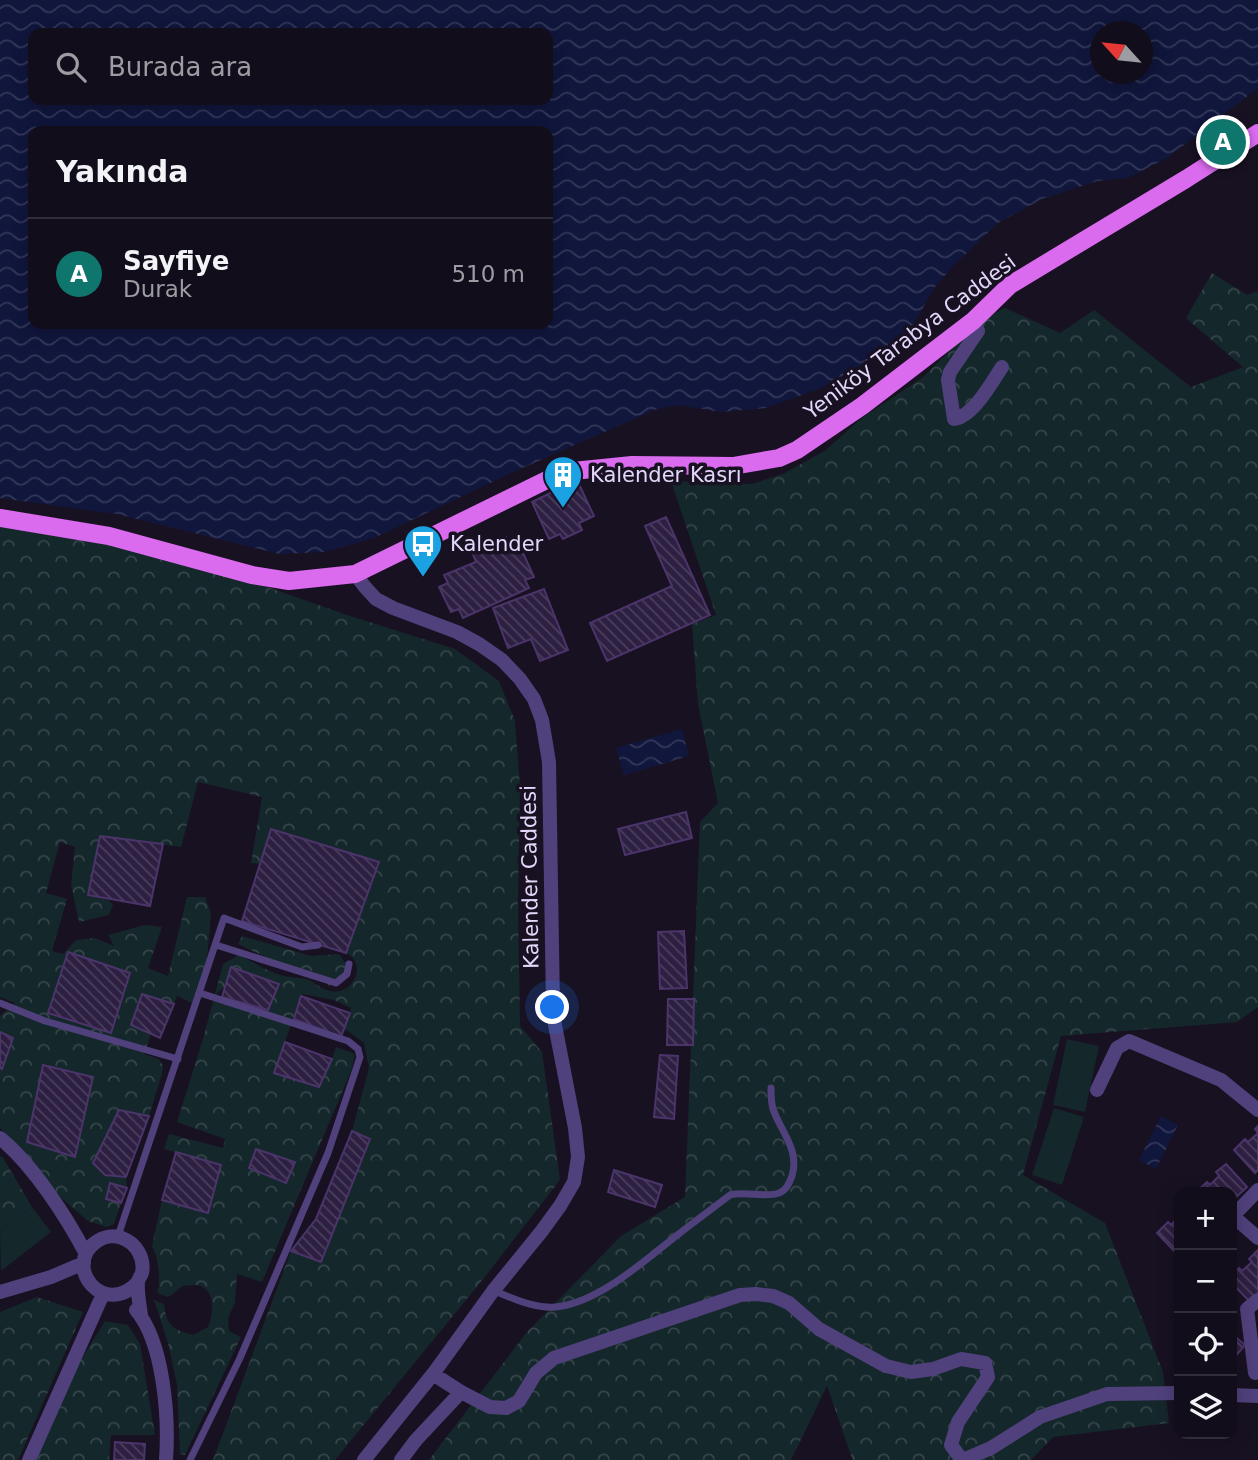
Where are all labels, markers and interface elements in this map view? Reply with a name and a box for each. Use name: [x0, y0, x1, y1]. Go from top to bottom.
north arrow: [1090, 21, 1153, 84]
search box: [28, 28, 553, 105]
icon: search: [52, 48, 90, 86]
text: Burada ara: [108, 52, 252, 82]
pin: A: [1200, 116, 1246, 168]
text: Yakında: [56, 154, 189, 189]
text: Sayfiye: [123, 246, 229, 276]
street label: Yeniköy Tarabya Caddesi: [799, 250, 1020, 425]
text: A: [70, 261, 88, 287]
text: 510 m: [451, 261, 525, 287]
text: Durak: [123, 276, 192, 302]
building icon: Kalender Kasrı: [542, 454, 584, 509]
place label: Kalender Kasrı: [590, 463, 742, 487]
bus stop icon: Kalender: [402, 523, 444, 578]
place label: Kalender: [450, 532, 544, 556]
street label: Kalender Caddesi: [516, 785, 544, 969]
your location: [535, 990, 569, 1024]
map controls: [1174, 1187, 1237, 1439]
button: +: [1174, 1187, 1237, 1250]
button: −: [1174, 1250, 1237, 1313]
button: locate: [1174, 1313, 1237, 1376]
button: layers: [1174, 1376, 1237, 1439]

